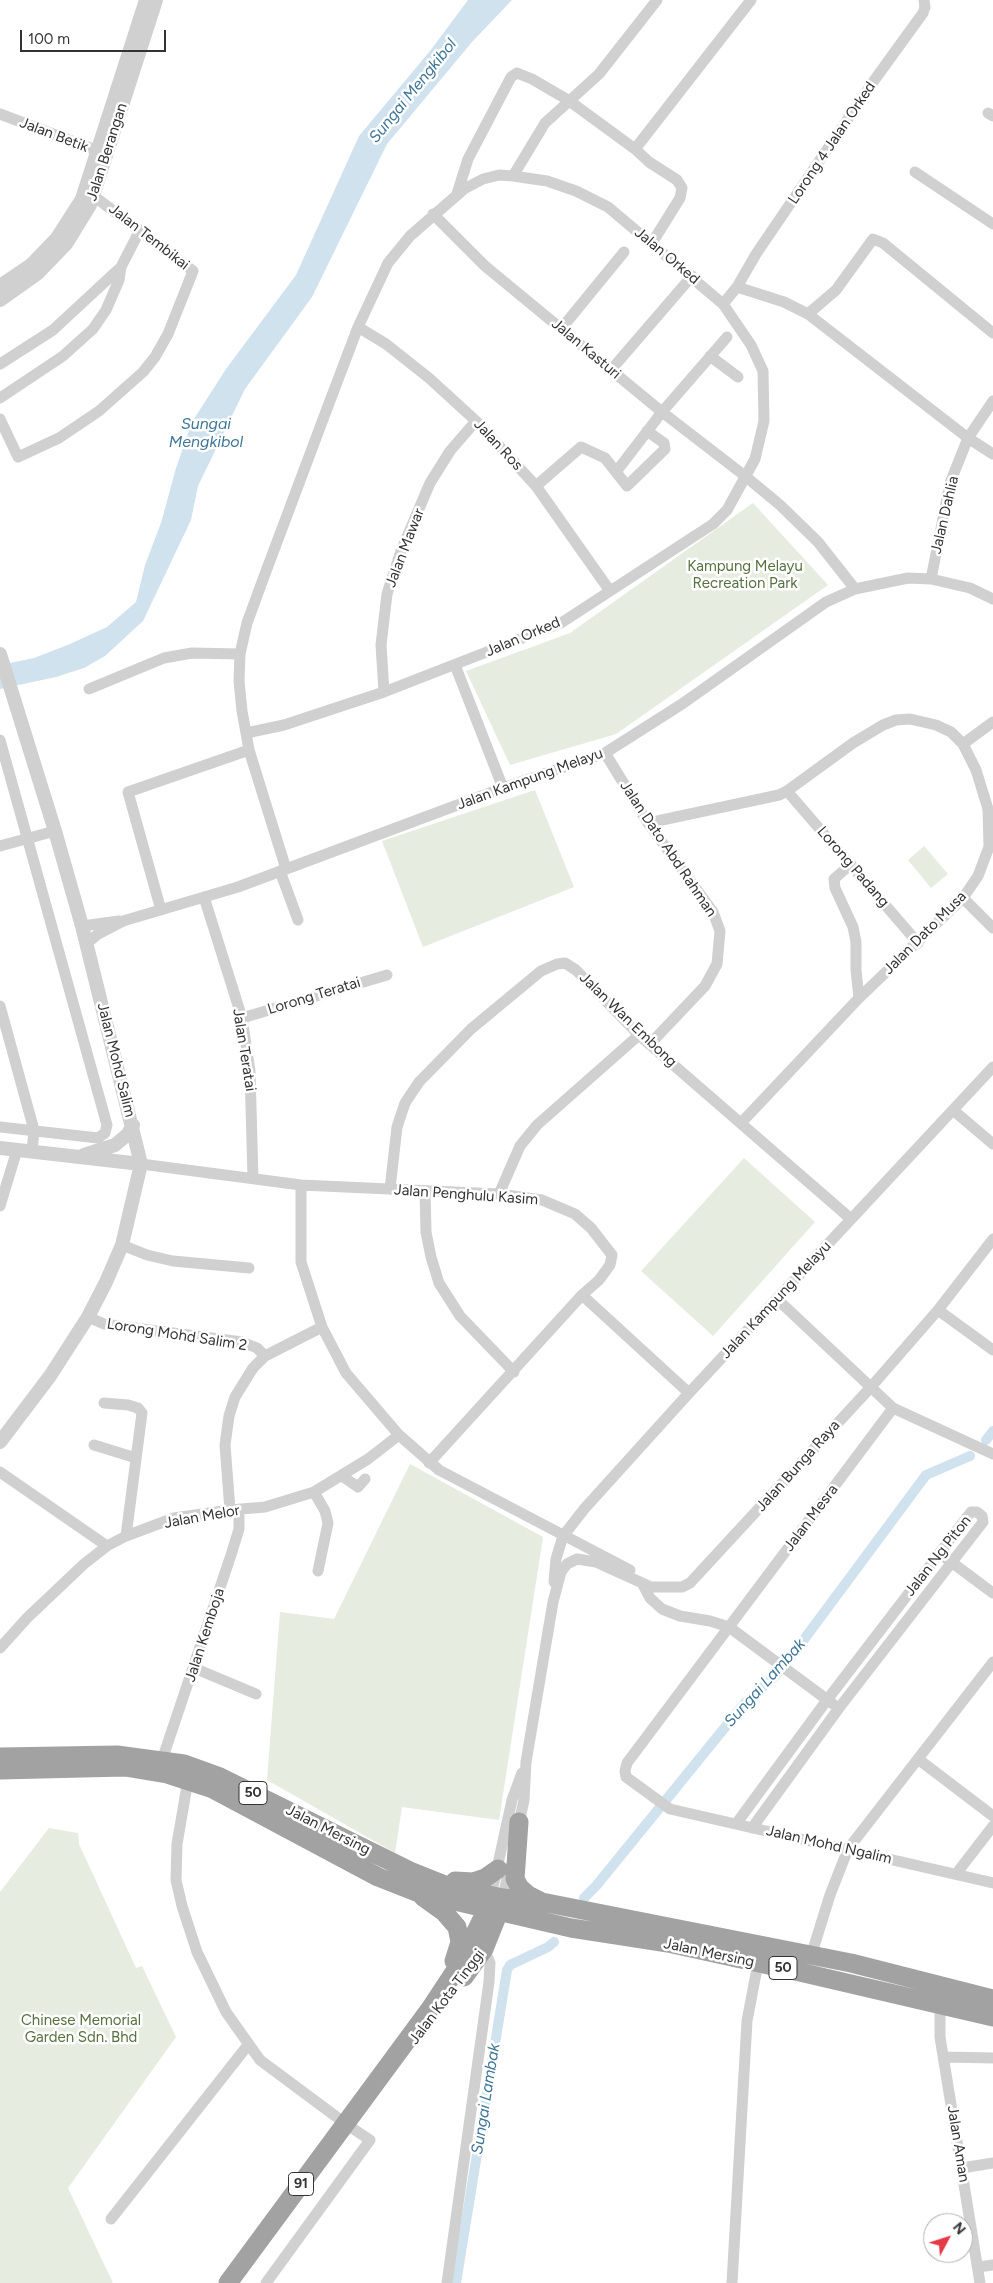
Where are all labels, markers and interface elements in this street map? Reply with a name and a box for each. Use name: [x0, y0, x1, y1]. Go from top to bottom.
scale bar: [22, 20, 169, 52]
text: 100 m: [28, 30, 70, 48]
water label: Sungai Mengkibol: [365, 35, 461, 147]
street label: Lorong 4 Jalan Orked: [784, 79, 880, 207]
street label: Jalan Berangan: [83, 101, 131, 203]
street label: Jalan Betik: [17, 114, 91, 156]
street label: Jalan Tembikai: [105, 200, 193, 274]
street label: Jalan Orked: [631, 224, 703, 288]
street label: Jalan Kasturi: [548, 315, 624, 383]
water label: Sungai Mengkibol: [169, 414, 243, 452]
street label: Jalan Ros: [470, 416, 526, 474]
street label: Jalan Dahlia: [927, 474, 963, 556]
street label: Jalan Mawar: [382, 506, 428, 590]
park label: Kampung Melayu Recreation Park: [687, 558, 803, 593]
street label: Jalan Orked: [483, 613, 563, 661]
street label: Jalan Kampung Melayu: [455, 744, 605, 814]
street label: Jalan Dato Abd Rahman: [616, 778, 720, 920]
street label: Lorong Padang: [813, 823, 893, 911]
street label: Jalan Dato Musa: [880, 888, 970, 978]
street label: Jalan Wan Embong: [576, 969, 680, 1071]
street label: Lorong Teratai: [265, 973, 363, 1019]
street label: Jalan Mohd Salim: [93, 1001, 139, 1119]
street label: Jalan Teratai: [229, 1007, 259, 1093]
street label: Jalan Penghulu Kasim: [393, 1181, 539, 1209]
street label: Jalan Kampung Melayu: [717, 1238, 835, 1362]
street label: Lorong Mohd Salim 2: [106, 1315, 248, 1355]
street label: Jalan Bunga Raya: [752, 1417, 844, 1515]
street label: Jalan Mesra: [780, 1481, 842, 1555]
street label: Jalan Melor: [163, 1502, 241, 1532]
street label: Jalan Ng Piton: [901, 1512, 975, 1600]
street label: Jalan Kemboja: [181, 1586, 229, 1684]
water label: Sungai Lambak: [720, 1635, 810, 1731]
road number: 50: [239, 1782, 267, 1805]
street label: Jalan Mersing: [283, 1801, 373, 1859]
street label: Jalan Mohd Ngalim: [764, 1822, 894, 1868]
street label: Jalan Mersing: [662, 1935, 756, 1971]
street label: Jalan Kota Tinggi: [405, 1946, 489, 2048]
road number: 50: [769, 1956, 797, 1980]
park label: Chinese Memorial Garden Sdn. Bhd: [21, 2012, 141, 2047]
water label: Sungai Lambak: [468, 2042, 504, 2156]
street label: Jalan Aman: [943, 2104, 973, 2184]
road number: 91: [288, 2172, 314, 2196]
north arrow: [923, 2213, 973, 2263]
text: N: [949, 2219, 969, 2238]

